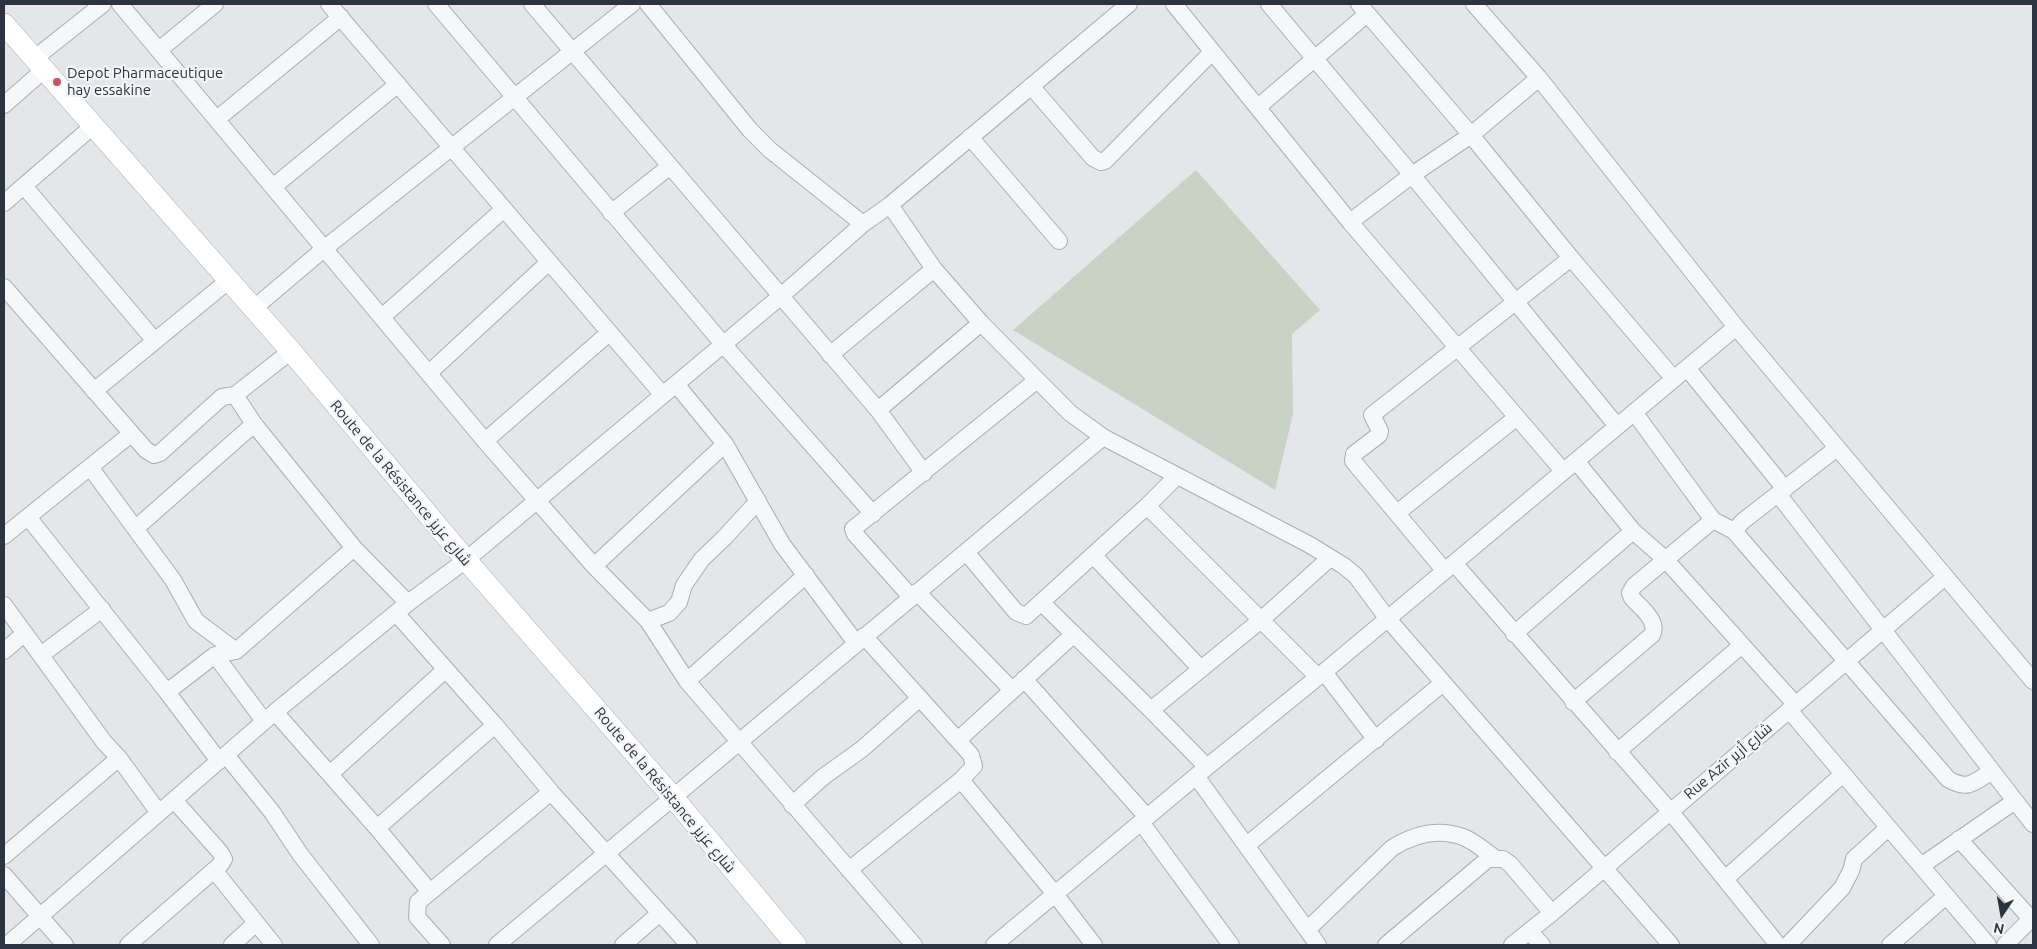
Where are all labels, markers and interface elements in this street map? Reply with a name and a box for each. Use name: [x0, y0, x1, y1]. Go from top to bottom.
place label: Depot Pharmaceutique hay essakine: [67, 64, 223, 99]
marker: Depot Pharmaceutique hay essakine: [51, 76, 63, 88]
street label: Route de la Résistance شارع عزيز: [326, 397, 476, 569]
street label: Route de la Résistance شارع عزيز: [590, 704, 740, 876]
street label: Rue Azir شارع أزير: [1680, 719, 1776, 803]
north arrow: [1977, 889, 2027, 939]
text: N: [1992, 920, 2006, 938]

